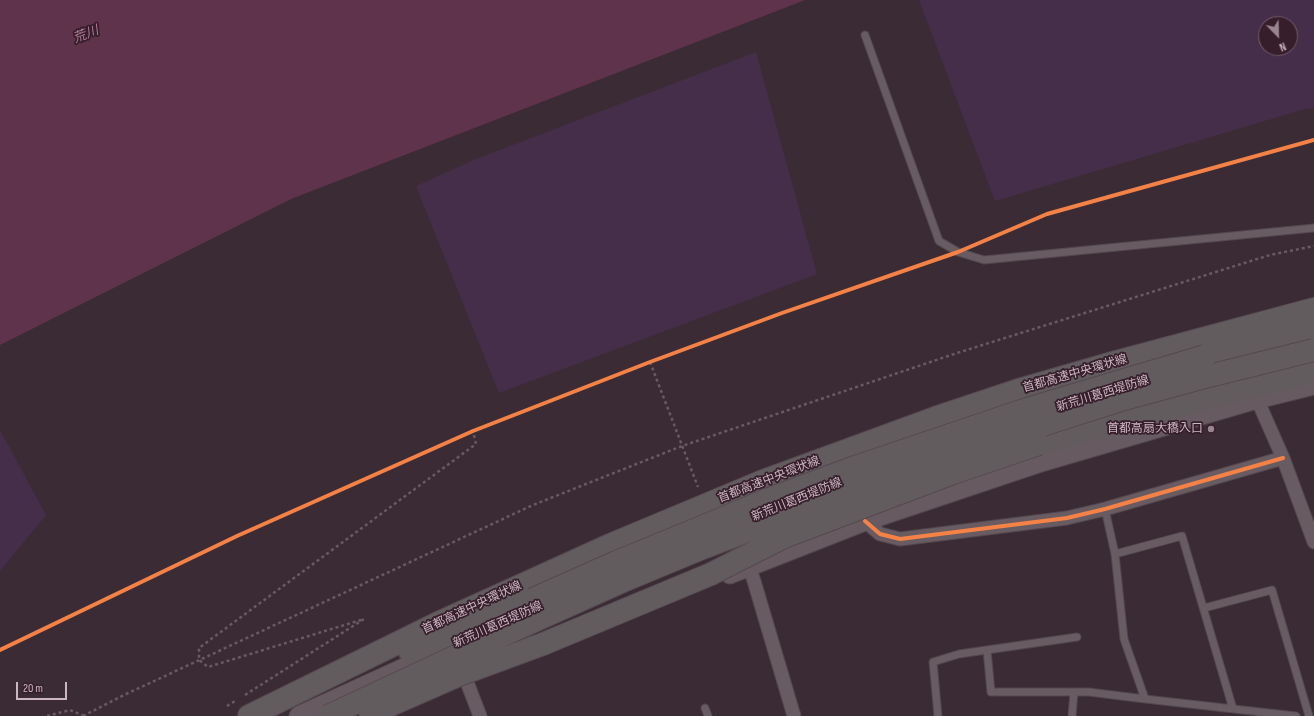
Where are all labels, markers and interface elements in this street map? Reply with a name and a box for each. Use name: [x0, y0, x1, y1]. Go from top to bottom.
north arrow: [1258, 16, 1298, 56]
water label: 荒川: [71, 23, 101, 47]
text: N: [1277, 39, 1288, 54]
street label: 首都高速中央環状線: [1021, 352, 1129, 396]
street label: 新荒川葛西堤防線: [1055, 373, 1151, 415]
place label: 首都高扇大橋入口: [1107, 422, 1203, 436]
marker: 首都高扇大橋入口: [1206, 424, 1216, 434]
street label: 首都高速中央環状線: [716, 454, 822, 506]
street label: 新荒川葛西堤防線: [750, 475, 844, 525]
street label: 首都高速中央環状線: [420, 579, 524, 637]
street label: 新荒川葛西堤防線: [451, 599, 545, 651]
scale bar: [18, 674, 69, 700]
text: 20 m: [23, 681, 43, 696]

